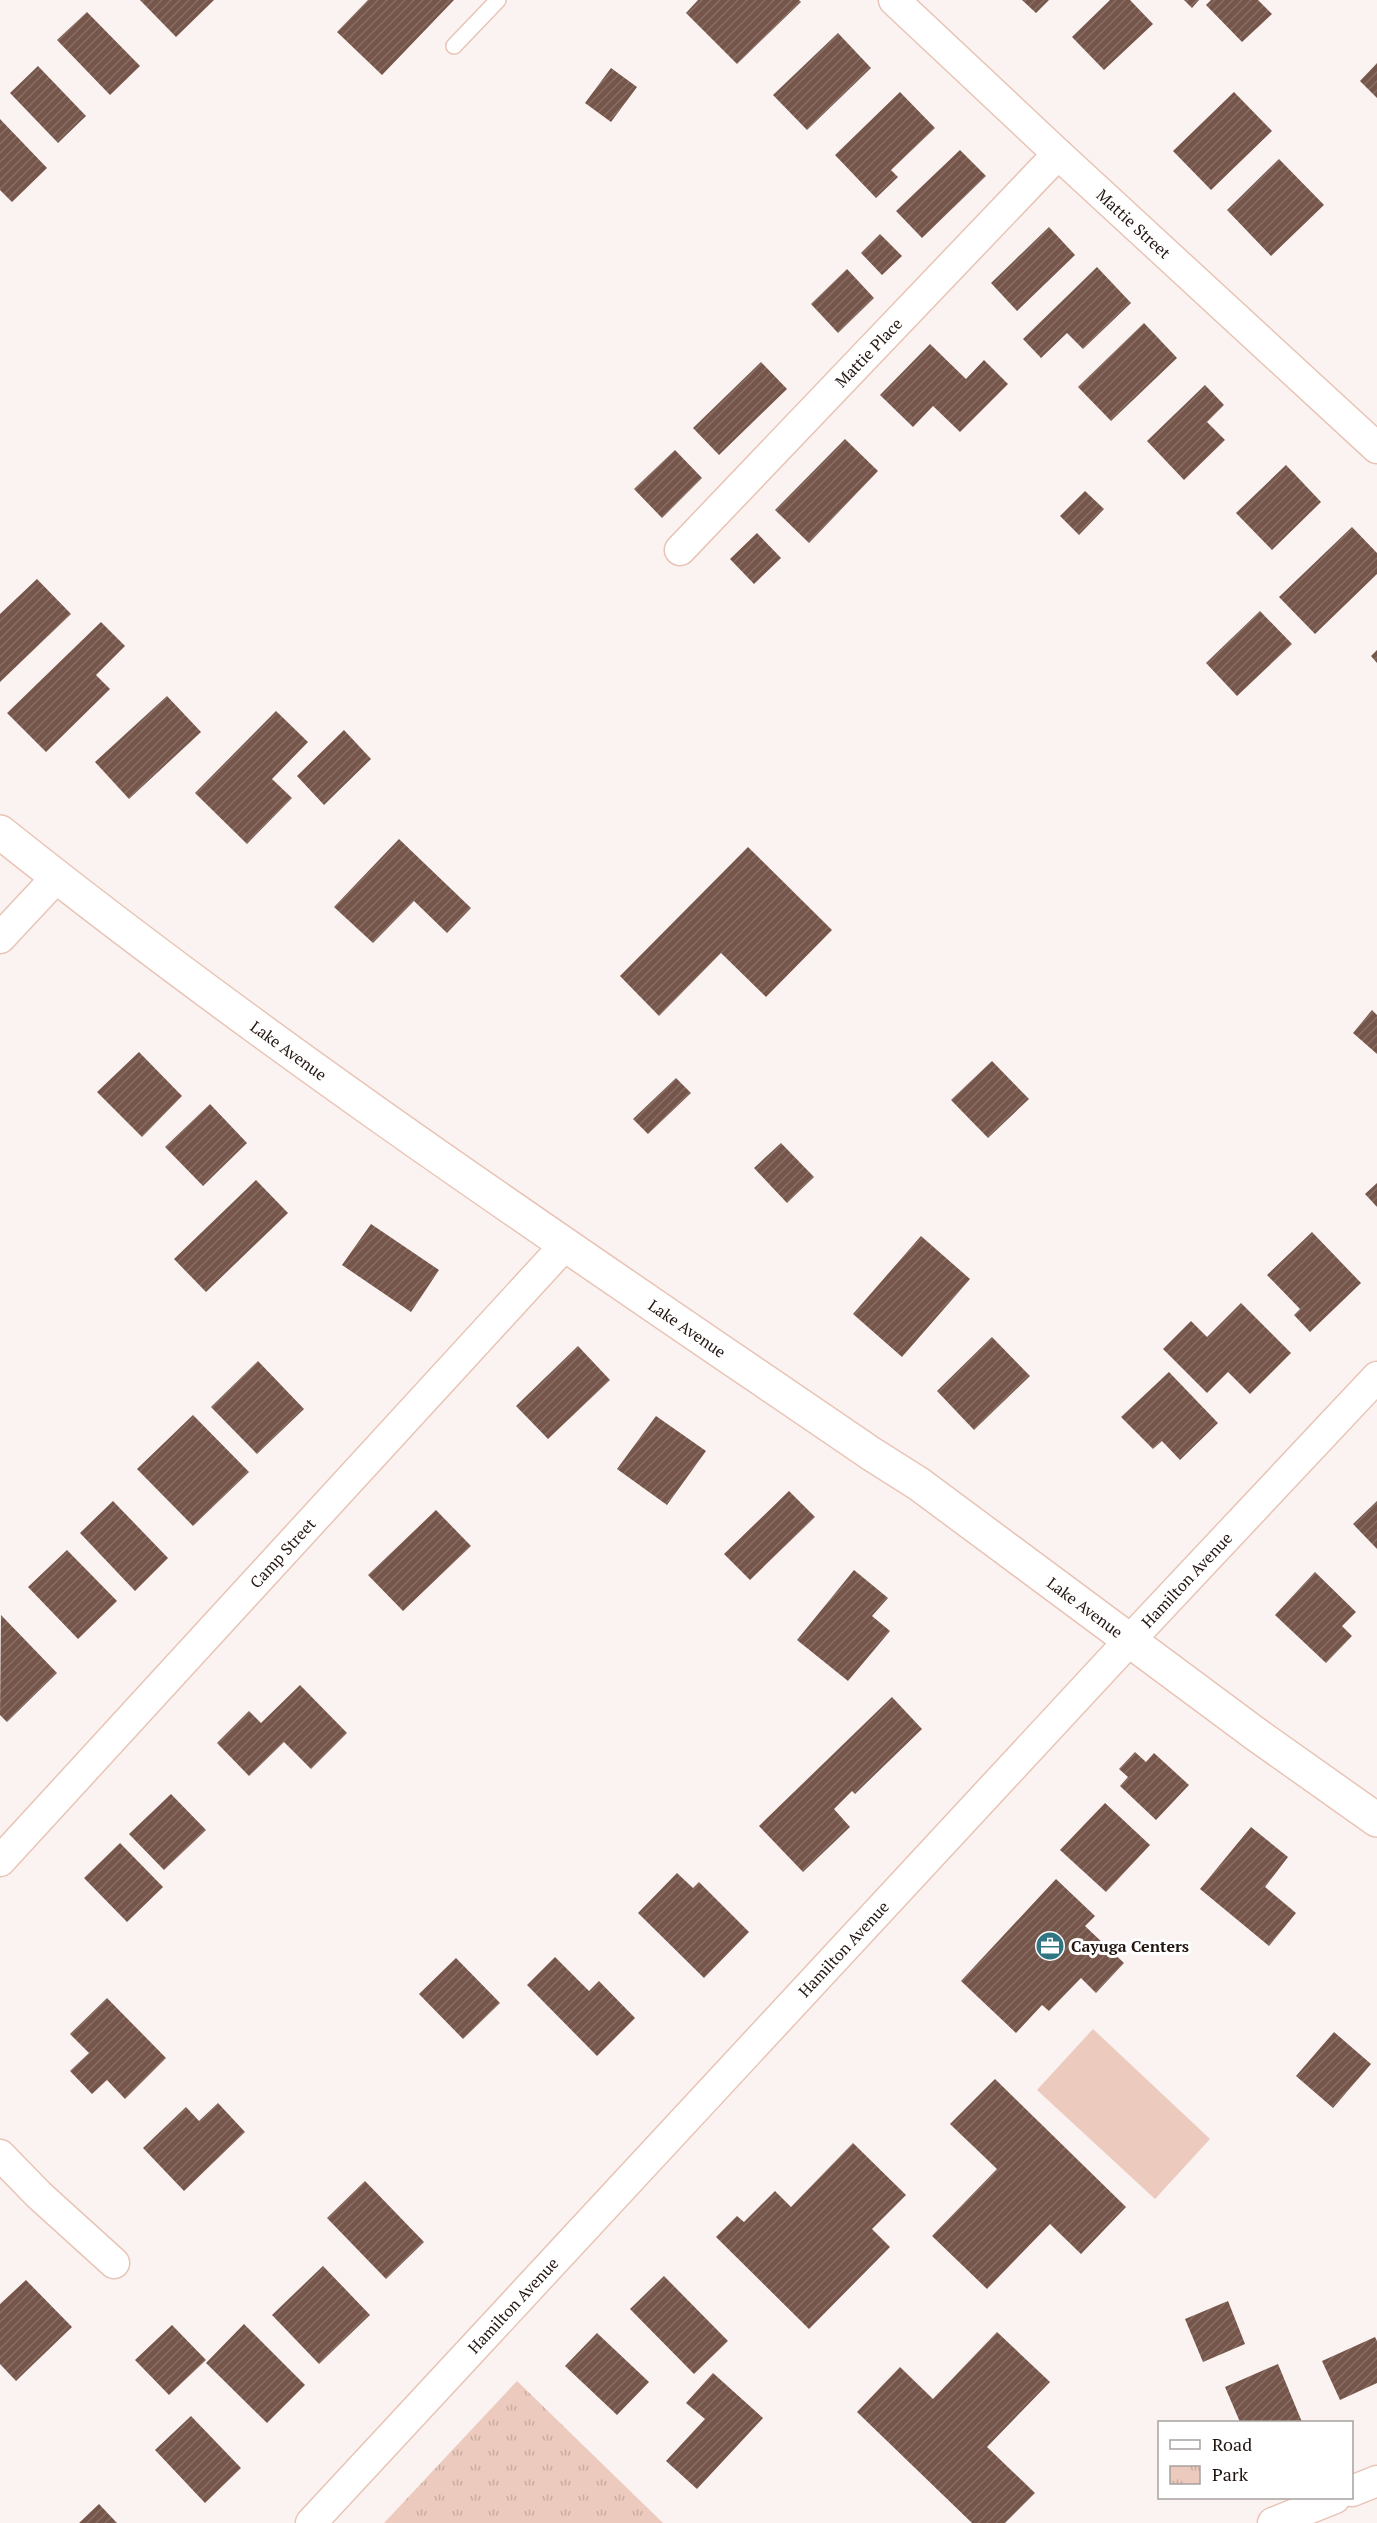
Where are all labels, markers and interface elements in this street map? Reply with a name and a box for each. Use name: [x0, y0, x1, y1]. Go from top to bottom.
street label: Mattie Street: [1092, 184, 1176, 264]
street label: Mattie Place: [830, 313, 907, 392]
street label: Lake Avenue: [246, 1015, 331, 1085]
street label: Lake Avenue: [644, 1294, 730, 1363]
street label: Camp Street: [245, 1513, 320, 1593]
street label: Hamilton Avenue: [1136, 1527, 1237, 1632]
street label: Lake Avenue: [1043, 1572, 1127, 1643]
street label: Hamilton Avenue: [793, 1896, 894, 2002]
office icon: Cayuga Centers: [1034, 1930, 1066, 1962]
place label: Cayuga Centers: [1071, 1935, 1189, 1957]
street label: Hamilton Avenue: [463, 2252, 563, 2358]
legend: [1158, 2421, 1353, 2499]
text: Road: [1212, 2432, 1252, 2456]
text: Park: [1212, 2462, 1249, 2486]

